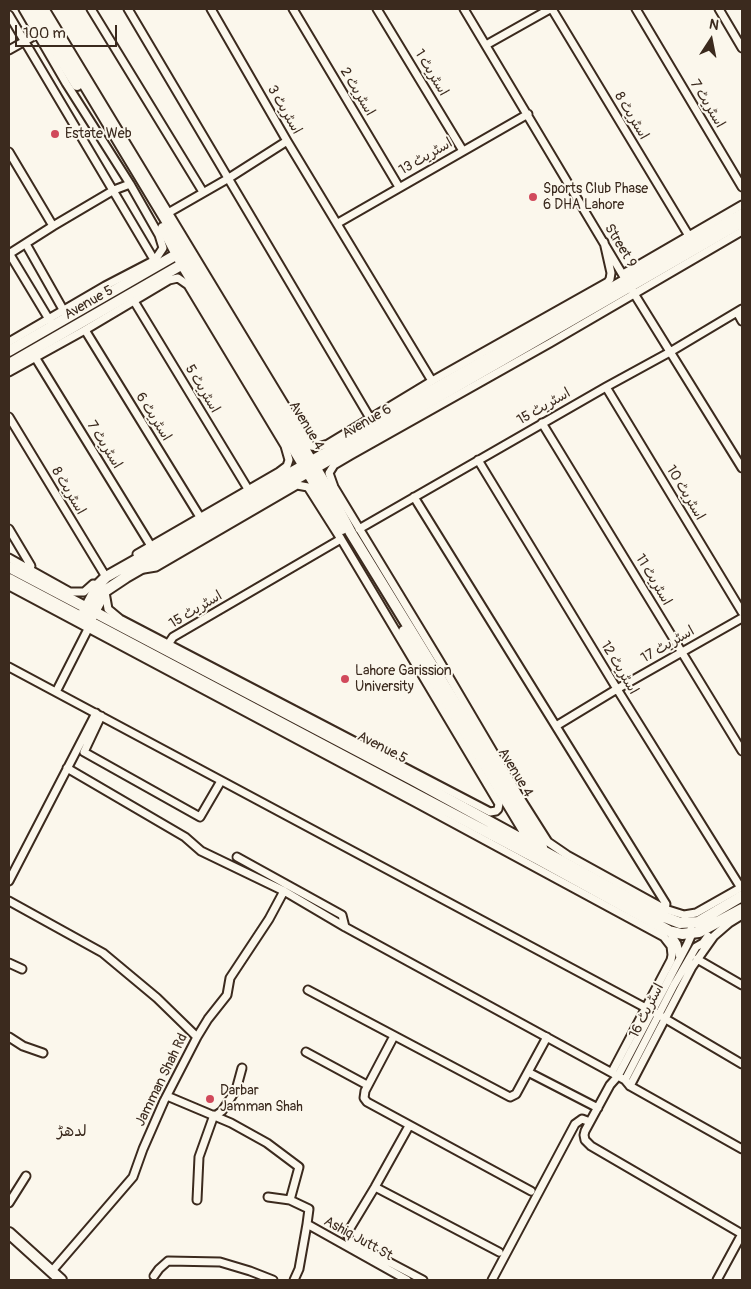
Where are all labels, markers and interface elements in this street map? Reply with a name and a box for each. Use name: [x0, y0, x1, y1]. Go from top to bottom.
scale bar: [18, 15, 120, 47]
north arrow: [686, 15, 736, 65]
text: N: [708, 16, 720, 34]
text: 100 m: [23, 24, 66, 43]
street label: اسٹریٹ 1: [411, 47, 451, 99]
street label: اسٹریٹ 2: [336, 65, 378, 119]
street label: اسٹریٹ 7: [686, 77, 728, 131]
street label: اسٹریٹ 3: [263, 83, 305, 137]
street label: اسٹریٹ 8: [610, 89, 652, 143]
place label: Estate Web: [65, 126, 132, 142]
marker: Estate Web: [49, 128, 61, 140]
street label: اسٹریٹ 13: [396, 135, 456, 179]
place label: Sports Club Phase 6 DHA Lahore: [543, 181, 648, 213]
marker: Sports Club Phase 6 DHA Lahore: [527, 191, 539, 203]
street label: Street 9: [600, 221, 640, 271]
street label: Avenue 5: [62, 282, 116, 324]
street label: اسٹریٹ 5: [181, 362, 223, 416]
street label: اسٹریٹ 15: [514, 385, 574, 429]
street label: اسٹریٹ 6: [132, 390, 174, 444]
street label: Avenue 4: [285, 398, 327, 454]
street label: Avenue 6: [339, 401, 395, 443]
street label: اسٹریٹ 7: [83, 418, 125, 472]
street label: اسٹریٹ 10: [662, 463, 708, 523]
street label: اسٹریٹ 8: [47, 464, 89, 518]
street label: اسٹریٹ 11: [631, 551, 675, 609]
street label: اسٹریٹ 15: [166, 588, 226, 632]
street label: اسٹریٹ 17: [638, 623, 698, 667]
street label: اسٹریٹ 12: [597, 638, 641, 698]
place label: Lahore Garission University: [355, 663, 452, 696]
marker: Lahore Garission University: [339, 673, 351, 685]
street label: Avenue 5: [354, 728, 410, 768]
street label: Avenue 4: [494, 745, 536, 801]
street label: اسٹریٹ 16: [626, 981, 668, 1041]
street label: Jamman Shah Rd: [132, 1031, 192, 1129]
place label: Darbar Jamman Shah: [220, 1083, 303, 1116]
marker: Darbar Jamman Shah: [204, 1093, 216, 1105]
district label: لدھڑ: [57, 1122, 87, 1142]
street label: Ashiq Jutt St: [321, 1213, 395, 1265]

